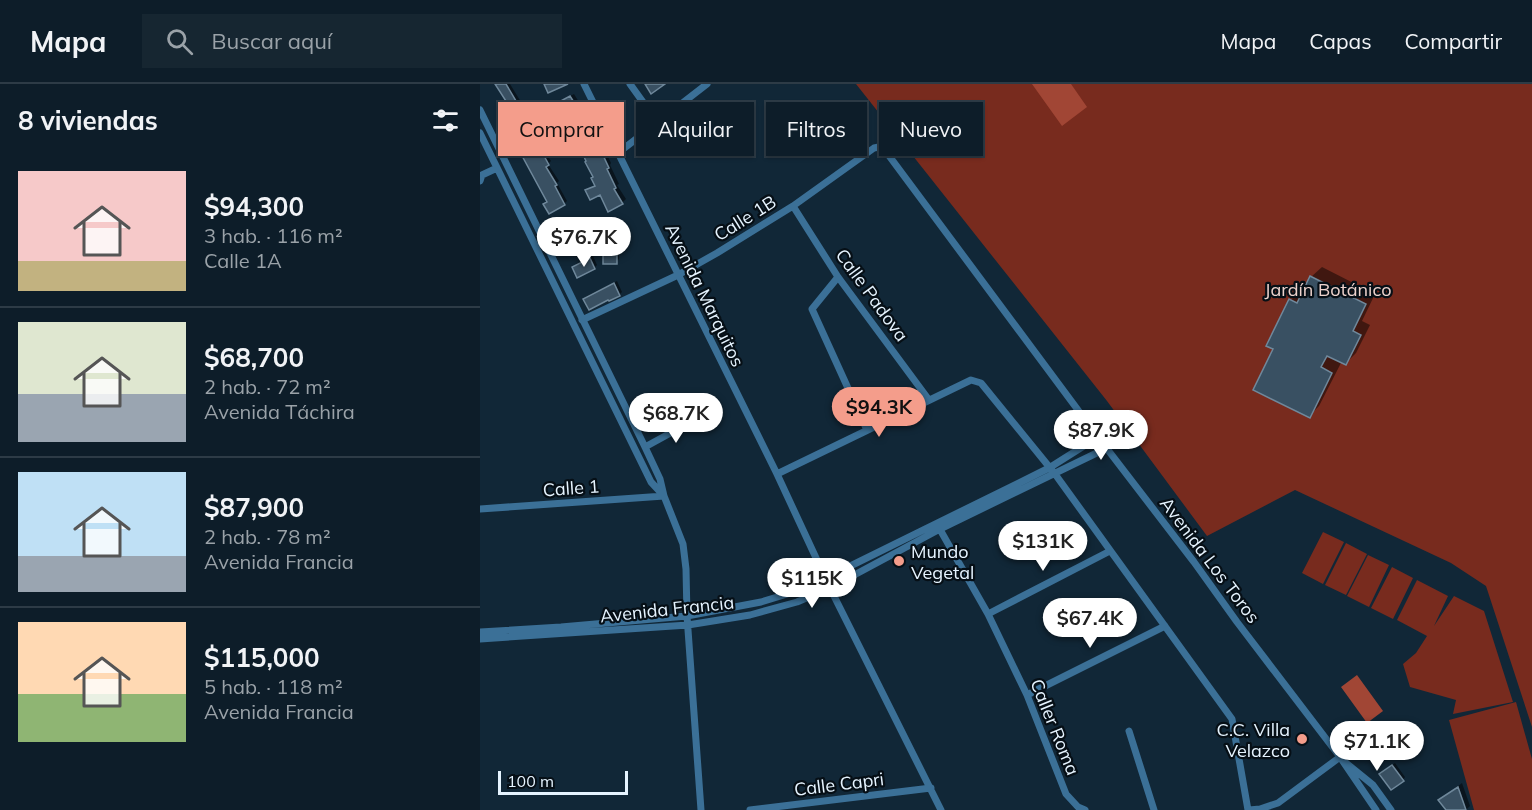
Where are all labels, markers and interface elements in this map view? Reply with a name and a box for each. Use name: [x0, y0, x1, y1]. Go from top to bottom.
search box: [142, 14, 562, 68]
text: Mapa: [30, 24, 106, 59]
icon: search: [163, 25, 196, 58]
text: Buscar aquí: [211, 27, 332, 55]
text: Mapa: [1221, 28, 1276, 54]
text: Capas: [1309, 28, 1372, 54]
text: Compartir: [1405, 28, 1502, 54]
chip: Comprar: [498, 102, 624, 156]
chip: Alquilar: [636, 102, 754, 156]
chip: Filtros: [766, 102, 867, 156]
chip: Nuevo: [879, 102, 983, 156]
text: 8 viviendas: [18, 104, 158, 137]
icon: filters: [429, 104, 462, 137]
text: $94,300: [204, 190, 304, 223]
street label: Calle 1B: [710, 190, 780, 246]
icon: home: [66, 195, 138, 267]
pin: $76.7K: [535, 217, 633, 268]
street label: Avenida Marquitos: [660, 220, 750, 371]
text: 3 hab. · 116 m²: [204, 223, 343, 248]
text: $76.7K: [551, 224, 617, 249]
street label: Calle Padova: [831, 244, 913, 346]
text: Calle 1A: [204, 248, 282, 273]
park label: Jardín Botánico: [1265, 278, 1391, 301]
text: $68,700: [204, 341, 304, 374]
icon: home: [66, 346, 138, 418]
text: 2 hab. · 72 m²: [204, 374, 331, 399]
pin: $94.3K: [830, 387, 928, 438]
pin: $68.7K: [627, 393, 725, 444]
text: $94.3K: [846, 394, 912, 419]
text: Avenida Táchira: [204, 399, 355, 424]
text: $68.7K: [643, 400, 709, 425]
pin: $87.9K: [1052, 410, 1150, 461]
text: $87.9K: [1068, 417, 1134, 442]
street label: Calle 1: [542, 475, 600, 501]
text: $87,900: [204, 491, 304, 524]
street label: Avenida Los Toros: [1155, 492, 1265, 628]
icon: home: [66, 496, 138, 568]
pin: $131K: [1001, 521, 1085, 572]
text: 2 hab. · 78 m²: [204, 524, 331, 549]
text: $131K: [1012, 528, 1074, 553]
place label: Mundo Vegetal: [911, 540, 974, 584]
text: Avenida Francia: [204, 549, 354, 574]
marker: Mundo Vegetal: [892, 554, 906, 568]
pin: $115K: [770, 558, 854, 609]
text: $115K: [781, 565, 843, 590]
street label: Avenida Francia: [599, 591, 735, 627]
pin: $67.4K: [1041, 598, 1139, 649]
text: $67.4K: [1057, 605, 1123, 630]
text: $115,000: [204, 641, 320, 674]
icon: home: [66, 646, 138, 718]
text: 5 hab. · 118 m²: [204, 674, 343, 699]
street label: Caller Roma: [1025, 676, 1085, 778]
text: Avenida Francia: [204, 699, 354, 724]
place label: C.C. Villa Velazco: [1217, 718, 1290, 762]
pin: $71.1K: [1328, 721, 1426, 772]
text: $71.1K: [1344, 728, 1410, 753]
marker: C.C. Villa Velazco: [1295, 732, 1309, 746]
street label: Calle Capri: [793, 767, 885, 801]
scale bar: [498, 768, 628, 796]
text: 100 m: [507, 771, 554, 791]

